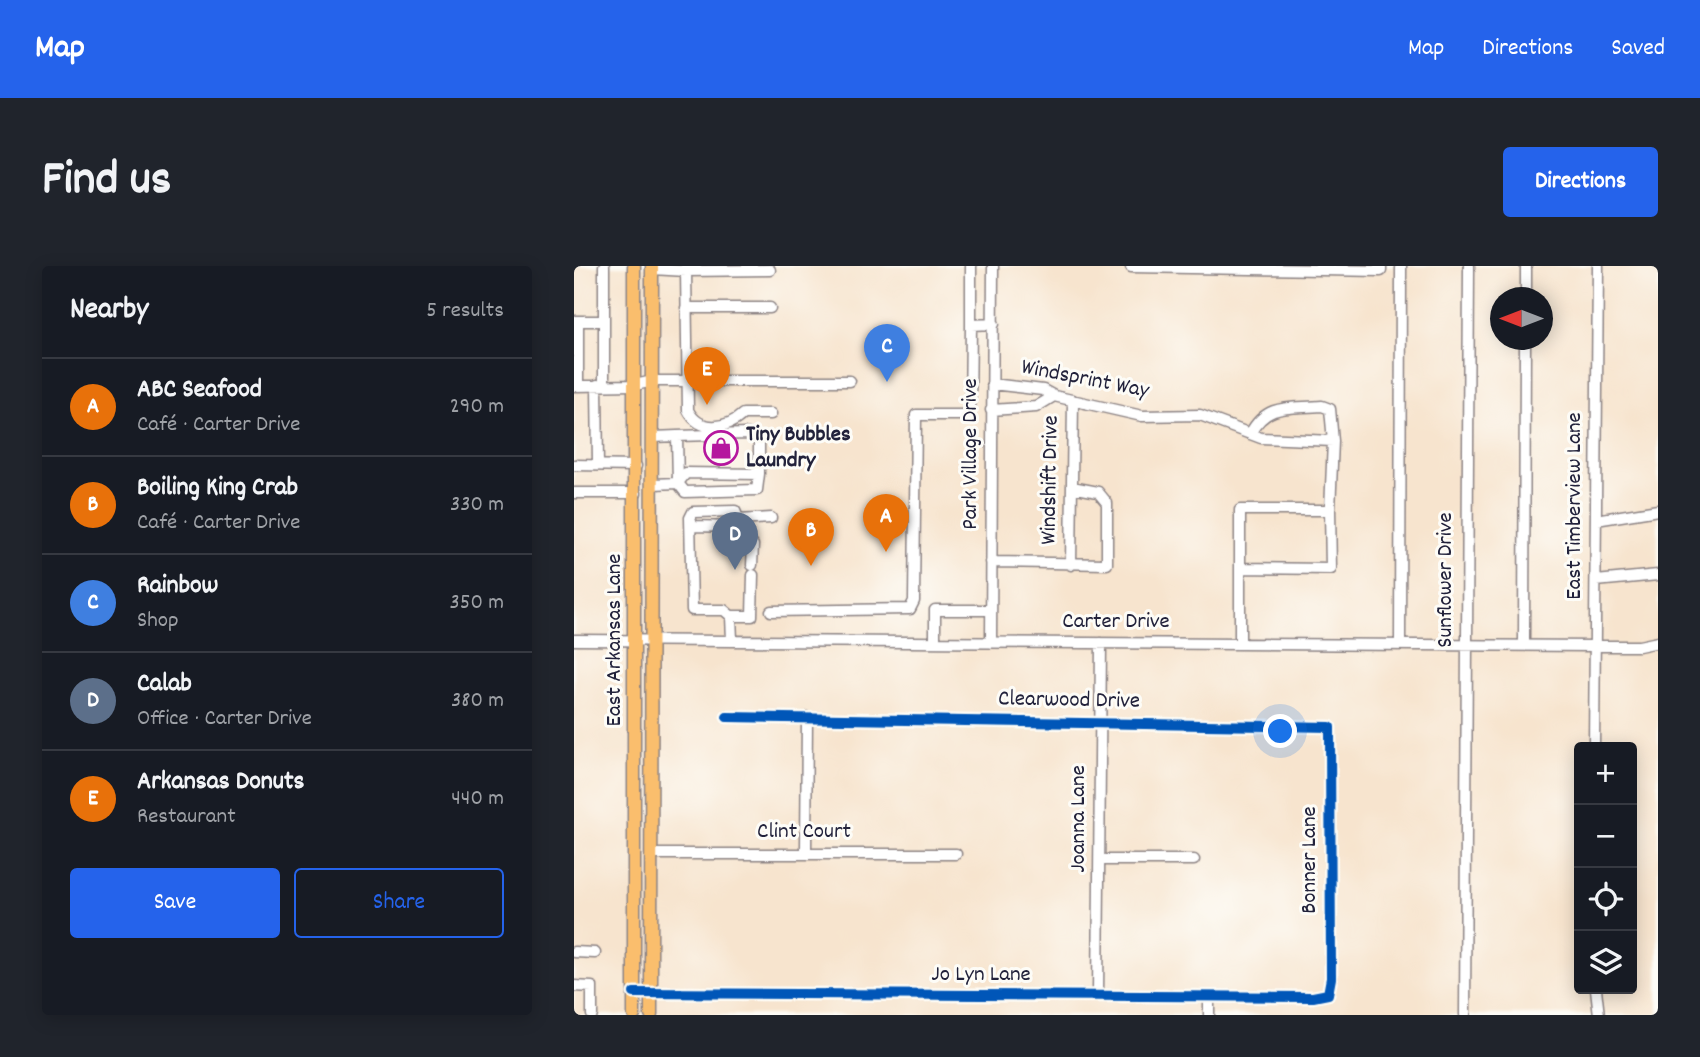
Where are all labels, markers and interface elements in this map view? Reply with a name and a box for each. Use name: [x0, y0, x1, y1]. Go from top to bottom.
text: Map: [35, 26, 85, 73]
text: Map: [1408, 32, 1444, 66]
text: Directions: [1482, 32, 1573, 66]
text: Saved: [1611, 32, 1665, 66]
text: Find us: [42, 147, 171, 217]
button: Directions: [1503, 147, 1658, 217]
north arrow: [1490, 287, 1553, 350]
text: Nearby: [70, 290, 148, 333]
text: 5 results: [426, 295, 504, 328]
pin: C: [864, 324, 910, 382]
pin: E: [684, 347, 730, 405]
street label: Windsprint Way: [1018, 351, 1152, 409]
text: ABC Seafood: [137, 372, 262, 409]
street label: Park Village Drive: [955, 378, 988, 530]
text: A: [87, 391, 99, 424]
text: 290 m: [450, 391, 504, 424]
text: Café · Carter Drive: [137, 409, 300, 442]
street label: East Timberview Lane: [1559, 412, 1592, 600]
street label: Windshift Drive: [1033, 415, 1069, 545]
place label: Tiny Bubbles Laundry: [746, 419, 851, 478]
shop icon: Tiny Bubbles Laundry: [702, 429, 740, 467]
text: Boiling King Crab: [137, 470, 298, 507]
text: B: [88, 489, 98, 522]
text: 330 m: [450, 489, 504, 522]
pin: A: [863, 494, 909, 552]
text: Café · Carter Drive: [137, 507, 300, 540]
pin: B: [788, 508, 834, 566]
pin: D: [712, 512, 758, 570]
street label: Sunflower Drive: [1430, 512, 1463, 648]
street label: East Arkansas Lane: [599, 554, 632, 726]
text: Rainbow: [137, 568, 218, 605]
text: C: [87, 587, 99, 620]
text: 350 m: [450, 587, 504, 620]
text: Shop: [137, 605, 179, 638]
street label: Carter Drive: [1062, 606, 1170, 639]
text: Calab: [137, 666, 192, 703]
street label: Clearwood Drive: [998, 683, 1140, 719]
text: D: [87, 685, 99, 718]
text: 380 m: [451, 685, 504, 718]
text: Office · Carter Drive: [137, 703, 312, 736]
your location: [1263, 714, 1297, 748]
map controls: [1574, 742, 1637, 994]
button: +: [1574, 742, 1637, 805]
text: Arkansas Donuts: [137, 764, 305, 801]
street label: Joanna Lane: [1063, 765, 1096, 873]
text: E: [88, 783, 98, 816]
text: 440 m: [451, 783, 504, 816]
text: Restaurant: [137, 801, 236, 834]
button: −: [1574, 805, 1637, 868]
street label: Bonner Lane: [1294, 806, 1327, 914]
street label: Clint Court: [757, 816, 851, 849]
button: Save: [70, 868, 280, 938]
button: Share: [294, 868, 504, 938]
button: locate: [1574, 868, 1637, 931]
button: layers: [1574, 931, 1637, 994]
street label: Jo Lyn Lane: [931, 959, 1031, 992]

